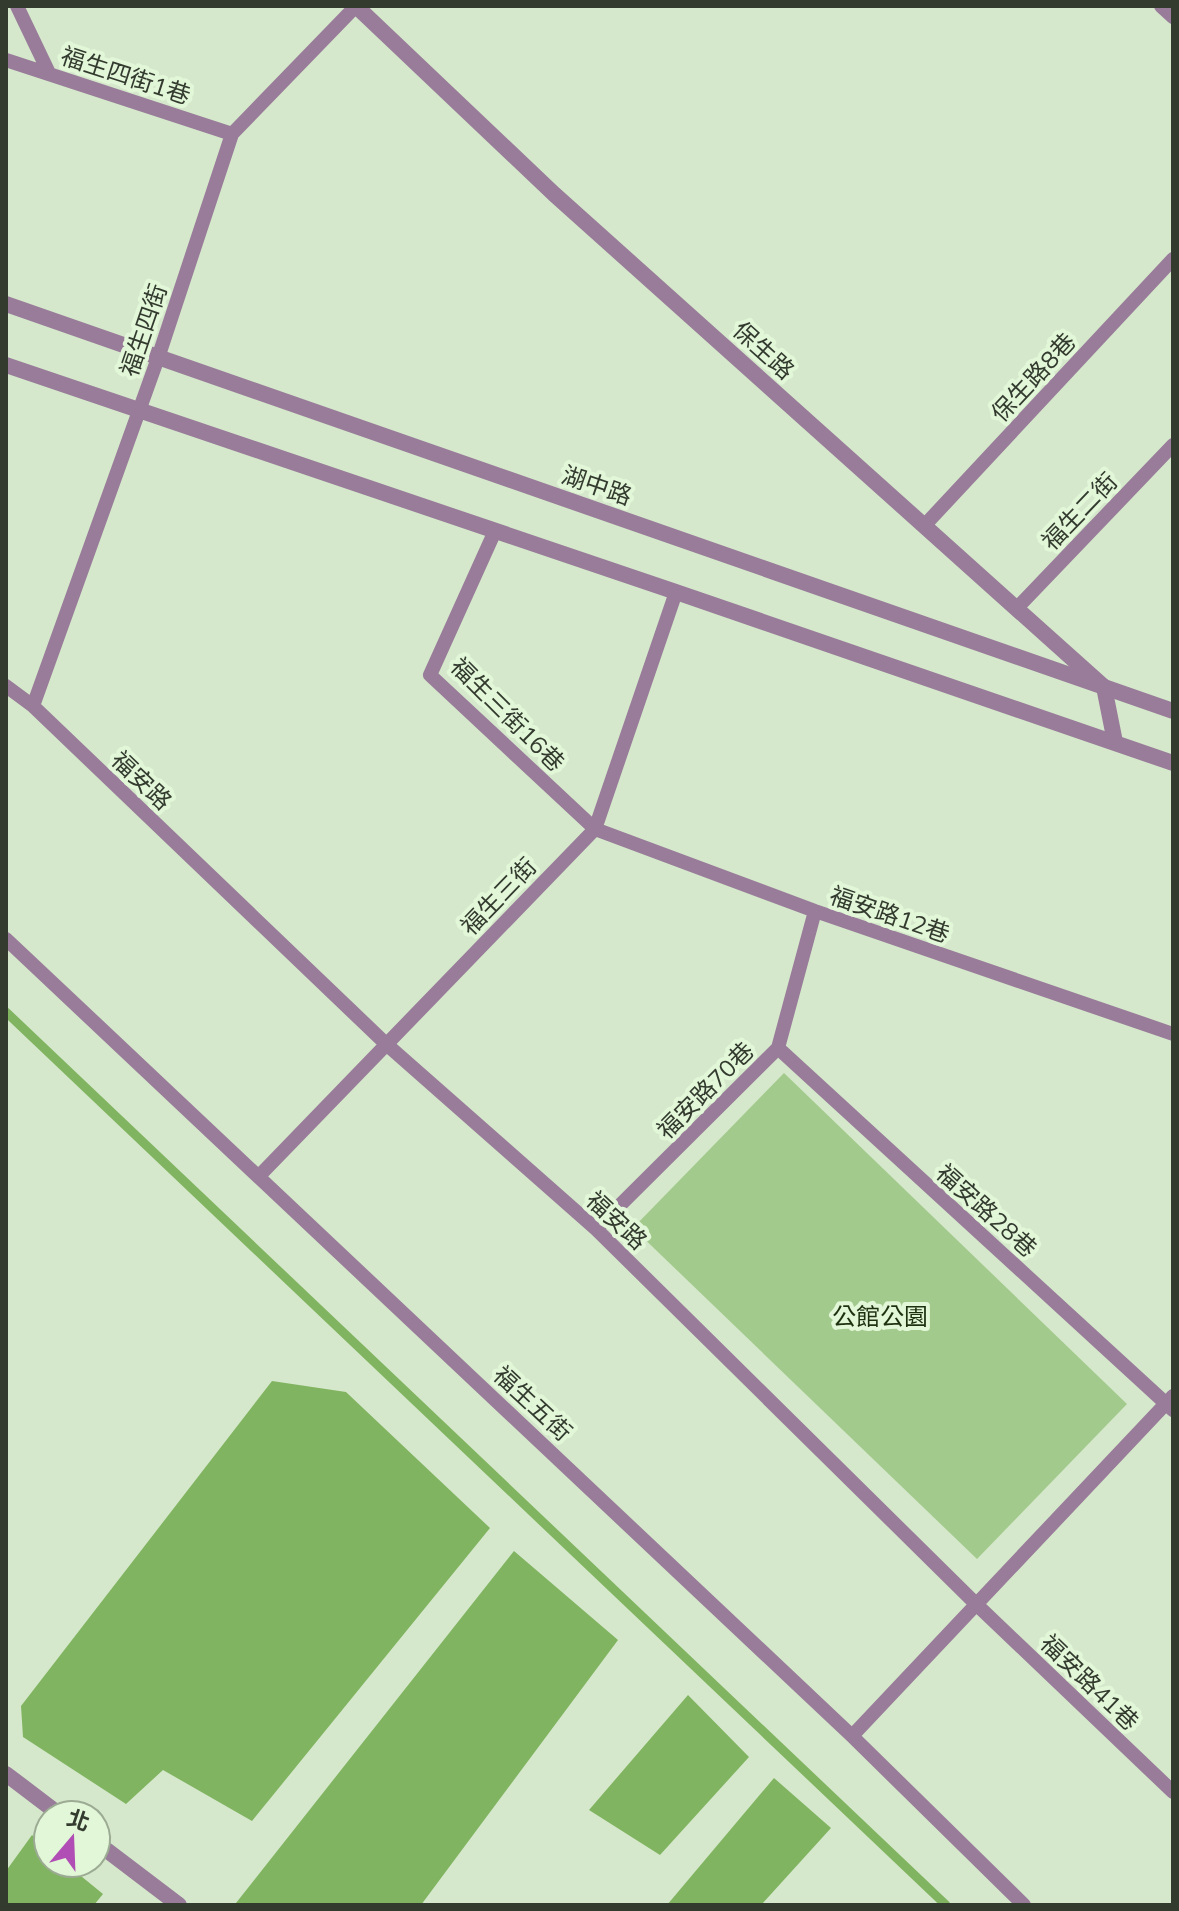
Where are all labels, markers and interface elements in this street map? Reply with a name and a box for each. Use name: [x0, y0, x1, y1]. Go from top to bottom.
street label: 福生四街1巷: [57, 40, 195, 110]
street label: 福生四街: [113, 280, 173, 380]
street label: 保生路: [727, 315, 801, 385]
street label: 保生路8巷: [984, 326, 1082, 428]
street label: 湖中路: [558, 459, 636, 511]
street label: 福生二街: [1035, 466, 1123, 556]
street label: 福生三街16巷: [445, 651, 571, 777]
street label: 福安路: [106, 744, 178, 816]
street label: 福生三街: [454, 851, 542, 941]
street label: 福安路12巷: [826, 879, 954, 949]
street label: 福安路70巷: [650, 1035, 760, 1145]
street label: 福安路28巷: [931, 1157, 1043, 1263]
street label: 福安路: [580, 1184, 654, 1256]
park label: 公館公園: [832, 1301, 928, 1331]
street label: 福生五街: [488, 1359, 578, 1447]
street label: 福安路41巷: [1035, 1628, 1145, 1736]
north arrow: [32, 1799, 112, 1879]
text: 北: [64, 1803, 93, 1837]

